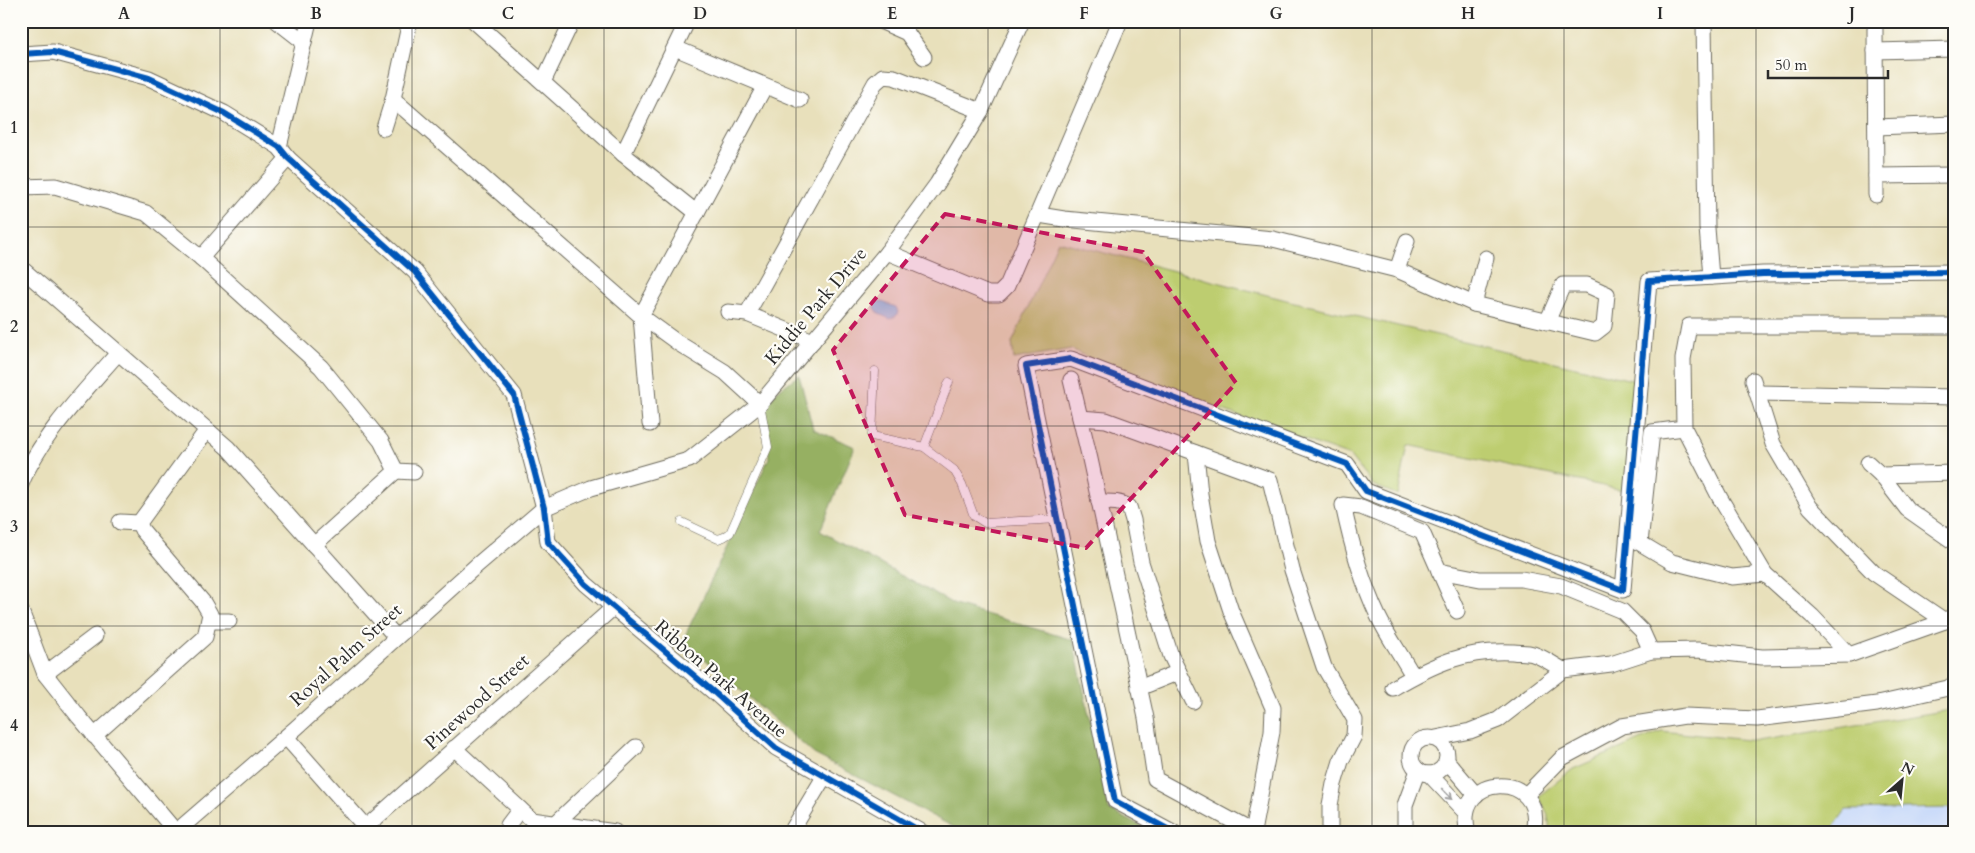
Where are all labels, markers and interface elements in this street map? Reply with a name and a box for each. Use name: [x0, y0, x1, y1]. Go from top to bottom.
text: A: [118, 3, 130, 25]
text: B: [310, 3, 322, 25]
text: C: [502, 3, 514, 25]
text: D: [693, 3, 707, 25]
text: E: [887, 3, 897, 25]
text: F: [1079, 3, 1089, 25]
text: G: [1269, 3, 1283, 25]
text: H: [1461, 3, 1475, 25]
text: I: [1657, 3, 1663, 25]
text: J: [1847, 3, 1855, 25]
scale bar: [1768, 48, 1888, 80]
text: 50 m: [1775, 55, 1807, 75]
text: 1: [10, 117, 18, 139]
street label: Kiddie Park Drive: [759, 242, 873, 370]
text: 2: [10, 316, 18, 338]
text: 3: [10, 516, 18, 538]
street label: Royal Palm Street: [284, 598, 408, 712]
street label: Ribbon Park Avenue: [649, 614, 793, 744]
street label: Pinewood Street: [419, 648, 535, 756]
text: 4: [10, 715, 18, 737]
north arrow: [1878, 756, 1928, 806]
text: N: [1898, 758, 1917, 780]
one-way arrow: [1441, 788, 1454, 800]

